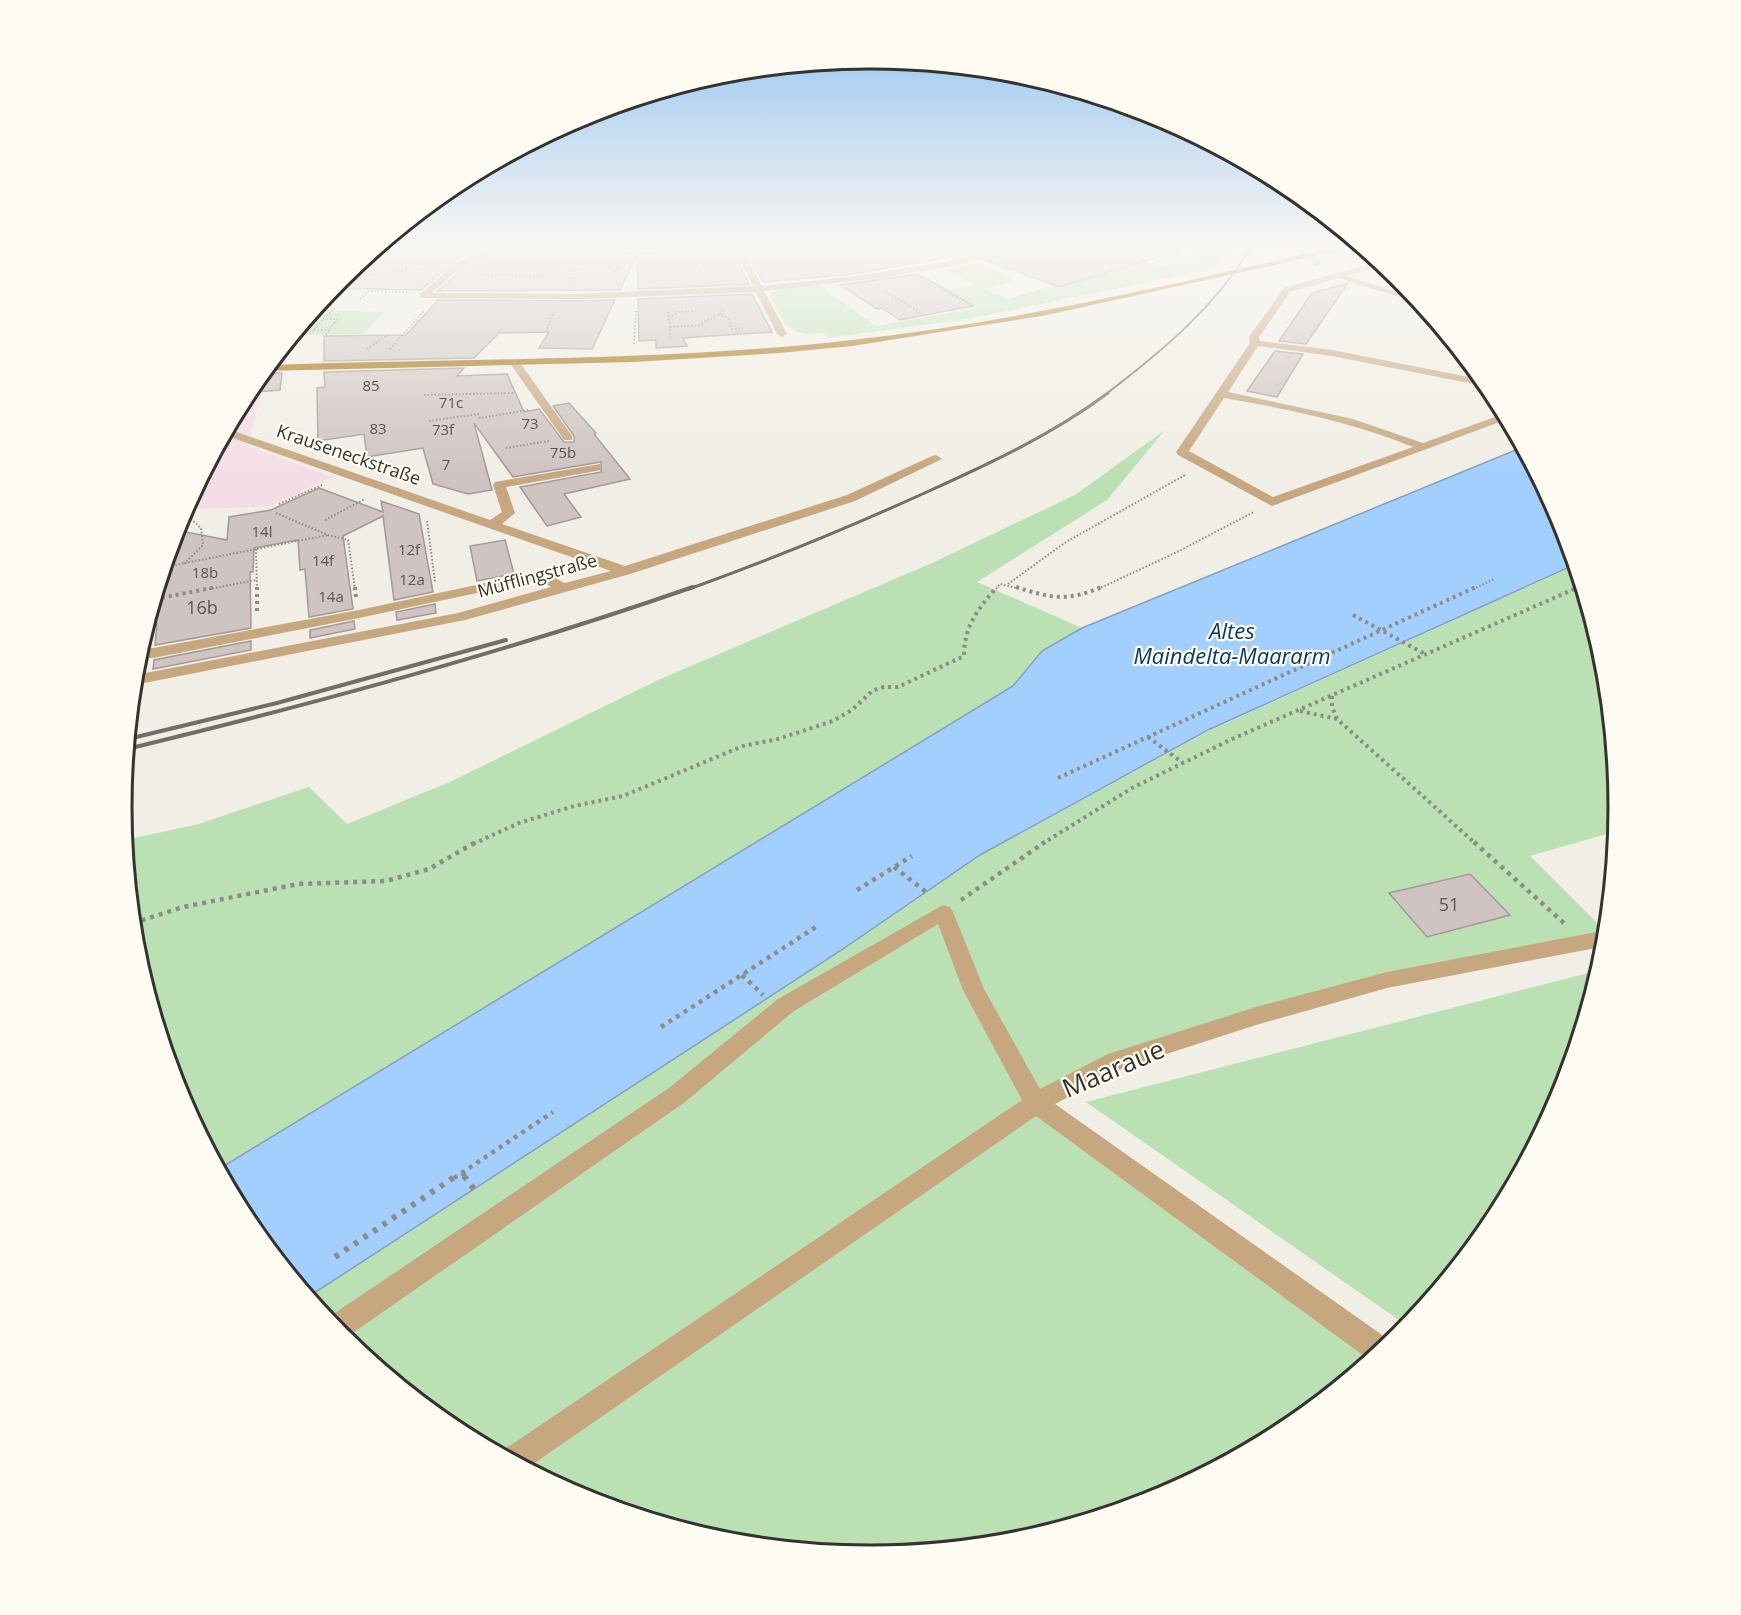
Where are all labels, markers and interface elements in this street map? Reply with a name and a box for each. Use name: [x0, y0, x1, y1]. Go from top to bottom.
house number: 85: [362, 375, 380, 395]
house number: 71c: [439, 392, 463, 412]
house number: 73: [521, 413, 539, 433]
street label: Krauseneckstraße: [274, 418, 424, 490]
house number: 83: [369, 418, 387, 438]
house number: 73f: [432, 419, 455, 439]
house number: 75b: [550, 442, 576, 462]
house number: 7: [442, 454, 450, 474]
house number: 14l: [252, 521, 272, 541]
house number: 12f: [398, 539, 421, 559]
street label: Müfflingstraße: [475, 548, 599, 602]
house number: 14f: [312, 550, 335, 570]
house number: 18b: [192, 562, 218, 582]
house number: 12a: [399, 569, 425, 589]
house number: 14a: [318, 586, 344, 606]
house number: 16b: [186, 595, 218, 619]
water label: Altes Maindelta-Maararm: [1133, 615, 1331, 670]
house number: 51: [1439, 892, 1459, 916]
street label: Maaraue: [1056, 1030, 1170, 1106]

